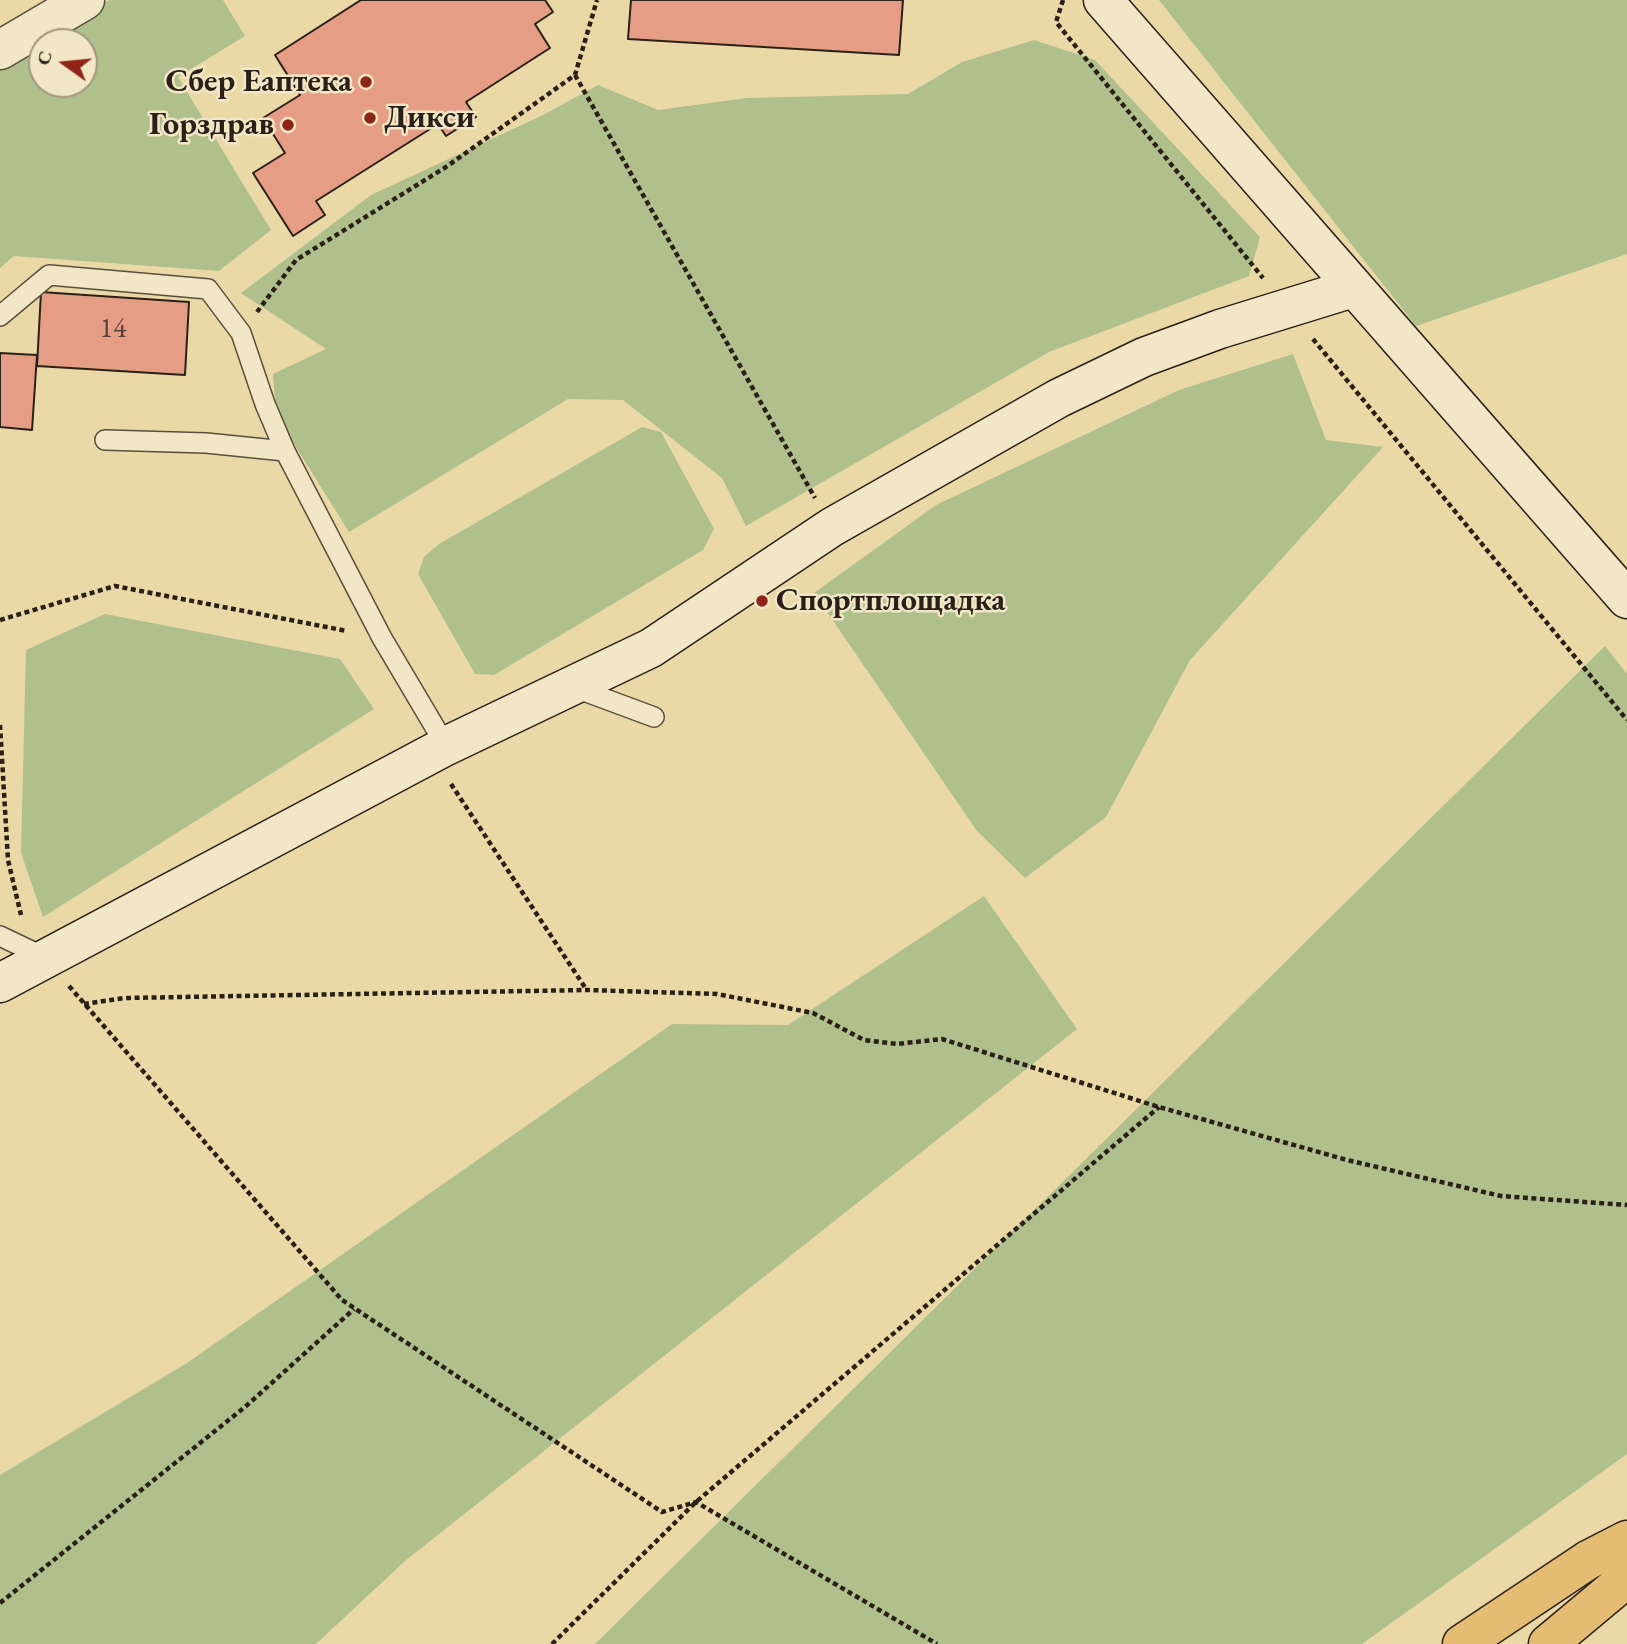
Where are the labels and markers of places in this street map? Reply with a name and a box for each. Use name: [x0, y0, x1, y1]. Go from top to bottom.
place label: Сбер Еаптека: [165, 63, 352, 101]
marker: Сбер Еаптека: [358, 74, 374, 90]
place label: Дикси: [384, 99, 475, 137]
place label: Горздрав: [149, 106, 274, 144]
marker: Дикси: [362, 110, 378, 126]
marker: Горздрав: [280, 117, 296, 133]
place label: Спортплощадка: [776, 582, 1005, 620]
marker: Спортплощадка: [754, 593, 770, 609]

